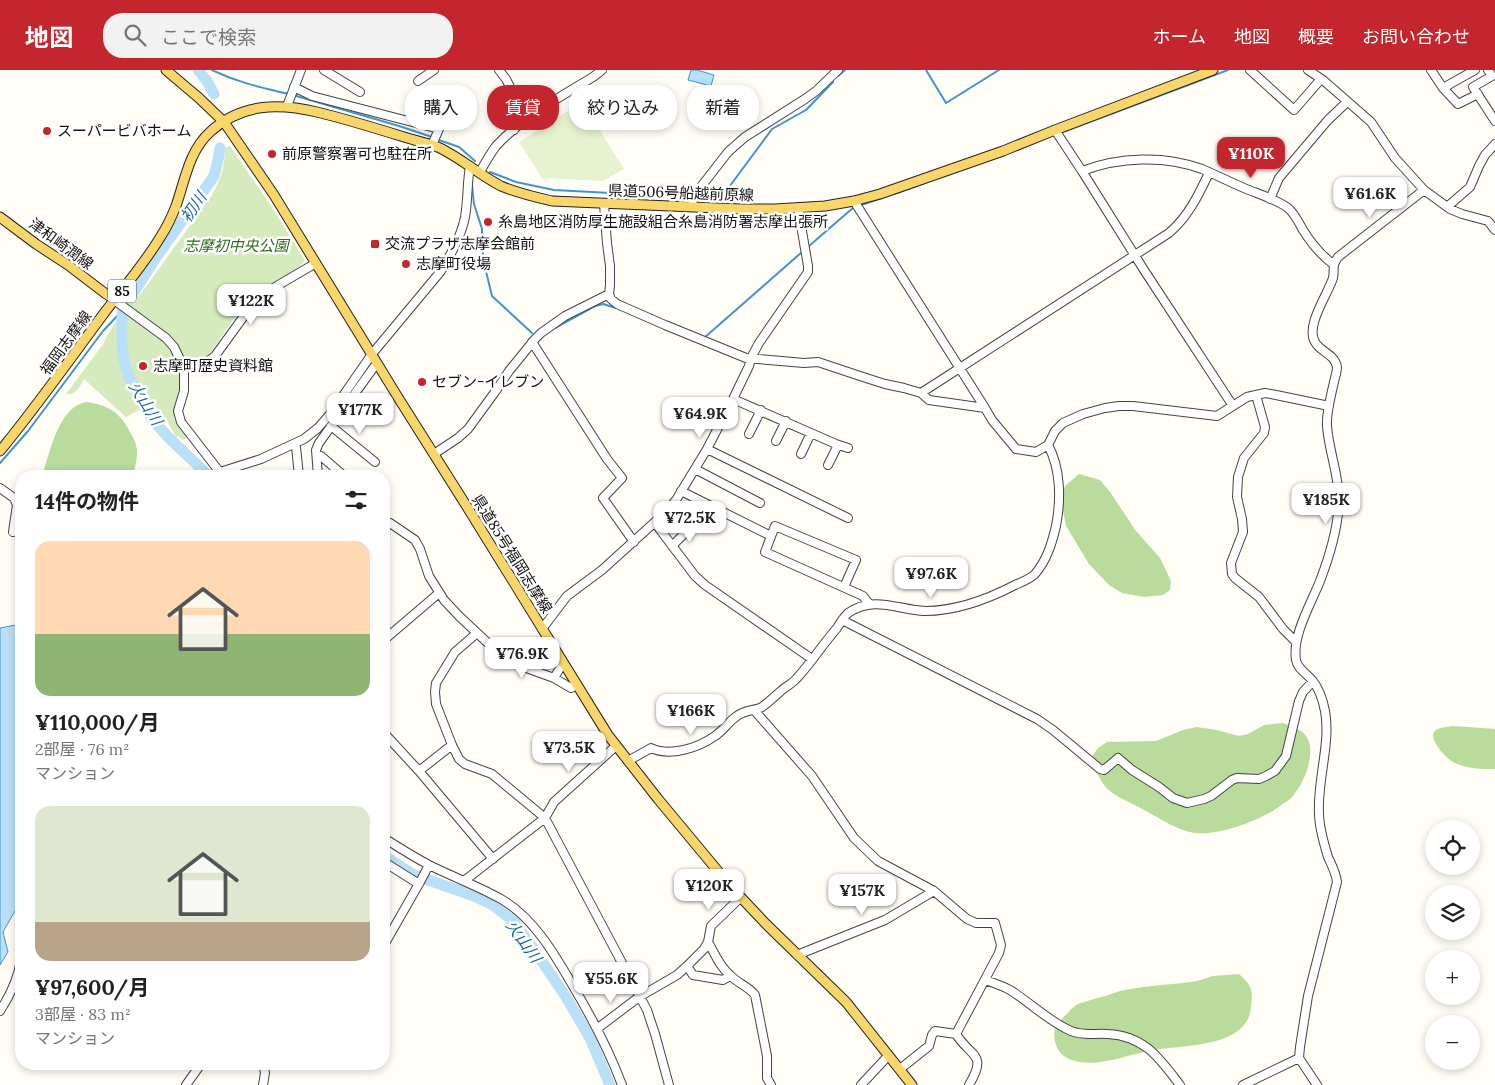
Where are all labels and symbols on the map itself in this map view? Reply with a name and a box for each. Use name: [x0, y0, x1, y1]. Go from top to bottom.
place label: スーパービバホーム: [57, 121, 191, 140]
marker: スーパービバホーム: [41, 125, 53, 137]
pin: ¥110K: [1216, 136, 1286, 179]
place label: 前原警察署可也駐在所: [282, 144, 432, 163]
marker: 前原警察署可也駐在所: [266, 148, 278, 160]
pin: ¥61.6K: [1329, 176, 1411, 219]
street label: 県道506号船越前原線: [608, 180, 754, 205]
water label: 初川: [176, 186, 211, 226]
place label: 糸島地区消防厚生施設組合糸島消防署志摩出張所: [498, 212, 828, 231]
street label: 津和崎潤線: [25, 214, 97, 273]
marker: 糸島地区消防厚生施設組合糸島消防署志摩出張所: [482, 216, 494, 228]
place label: 交流プラザ志摩会館前: [385, 234, 535, 253]
park label: 志摩初中央公園: [183, 236, 290, 255]
marker: 交流プラザ志摩会館前: [369, 238, 381, 250]
place label: 志摩町役場: [416, 254, 491, 273]
marker: 志摩町役場: [400, 258, 412, 270]
road number: 85: [108, 280, 136, 302]
pin: ¥122K: [216, 284, 286, 326]
street label: 福岡志摩線: [36, 307, 95, 379]
place label: 志摩町歴史資料館: [153, 356, 273, 375]
marker: 志摩町歴史資料館: [137, 360, 149, 372]
place label: セブン-イレブン: [432, 372, 544, 391]
marker: セブン-イレブン: [416, 376, 428, 388]
water label: 火山川: [125, 377, 168, 430]
pin: ¥177K: [325, 392, 395, 435]
pin: ¥64.9K: [659, 396, 741, 439]
pin: ¥185K: [1291, 482, 1361, 525]
street label: 県道85号福岡志摩線: [468, 491, 557, 617]
pin: ¥72.5K: [649, 500, 731, 543]
pin: ¥97.6K: [890, 556, 972, 599]
pin: ¥76.9K: [481, 636, 563, 679]
pin: ¥166K: [656, 694, 726, 736]
pin: ¥73.5K: [528, 730, 610, 773]
pin: ¥120K: [674, 868, 744, 911]
pin: ¥157K: [827, 874, 897, 916]
water label: 火山川: [502, 916, 547, 968]
pin: ¥55.6K: [570, 962, 652, 1004]

